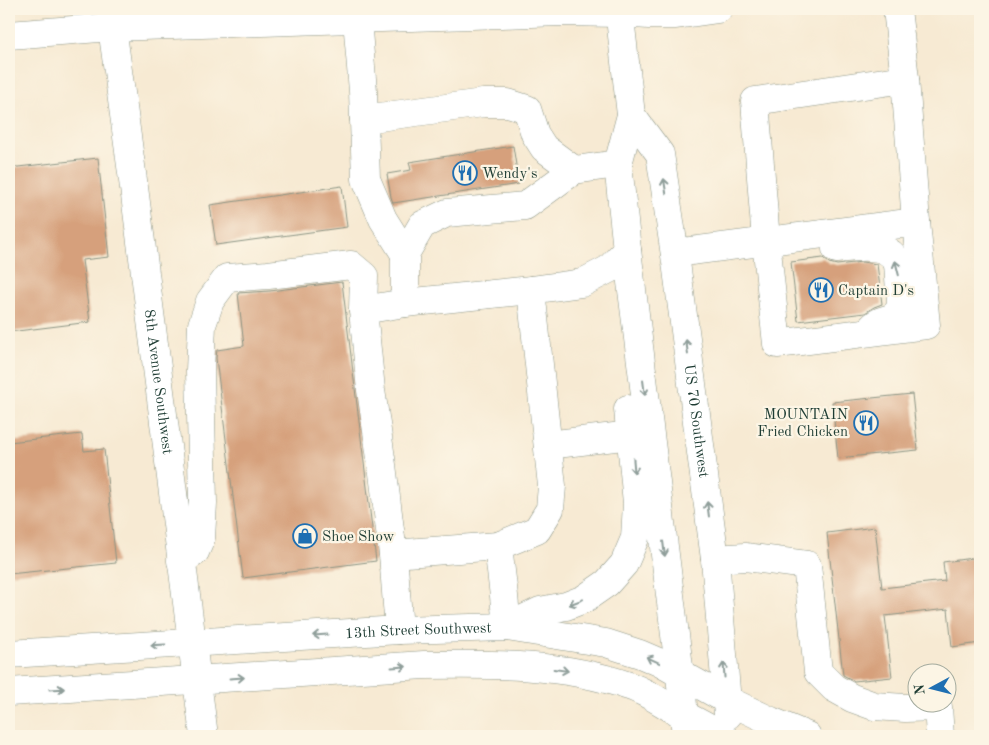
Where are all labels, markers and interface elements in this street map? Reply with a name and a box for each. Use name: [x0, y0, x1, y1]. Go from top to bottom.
restaurant icon: Wendy's: [452, 160, 478, 186]
place label: Wendy's: [482, 167, 537, 182]
one-way arrow: [660, 179, 670, 195]
one-way arrow: [892, 260, 901, 276]
restaurant icon: Captain D's: [808, 277, 834, 303]
place label: Captain D's: [838, 284, 914, 299]
street label: 8th Avenue Southwest: [141, 309, 174, 456]
one-way arrow: [682, 340, 692, 356]
street label: US 70 Southwest: [680, 363, 710, 479]
one-way arrow: [639, 380, 649, 396]
place label: MOUNTAIN Fried Chicken: [757, 408, 848, 440]
restaurant icon: MOUNTAIN Fried Chicken: [853, 410, 879, 436]
one-way arrow: [629, 458, 639, 474]
one-way arrow: [703, 501, 713, 517]
shop icon: Shoe Show: [292, 523, 318, 549]
place label: Shoe Show: [322, 530, 395, 545]
one-way arrow: [660, 541, 670, 557]
one-way arrow: [569, 598, 584, 607]
street label: 13th Street Southwest: [345, 621, 492, 642]
one-way arrow: [312, 630, 328, 639]
one-way arrow: [150, 640, 166, 650]
one-way arrow: [646, 654, 661, 664]
one-way arrow: [391, 662, 407, 672]
one-way arrow: [720, 662, 729, 678]
north arrow: [906, 662, 956, 712]
one-way arrow: [553, 665, 569, 675]
one-way arrow: [229, 673, 245, 682]
text: N: [912, 683, 928, 696]
one-way arrow: [49, 684, 65, 693]

